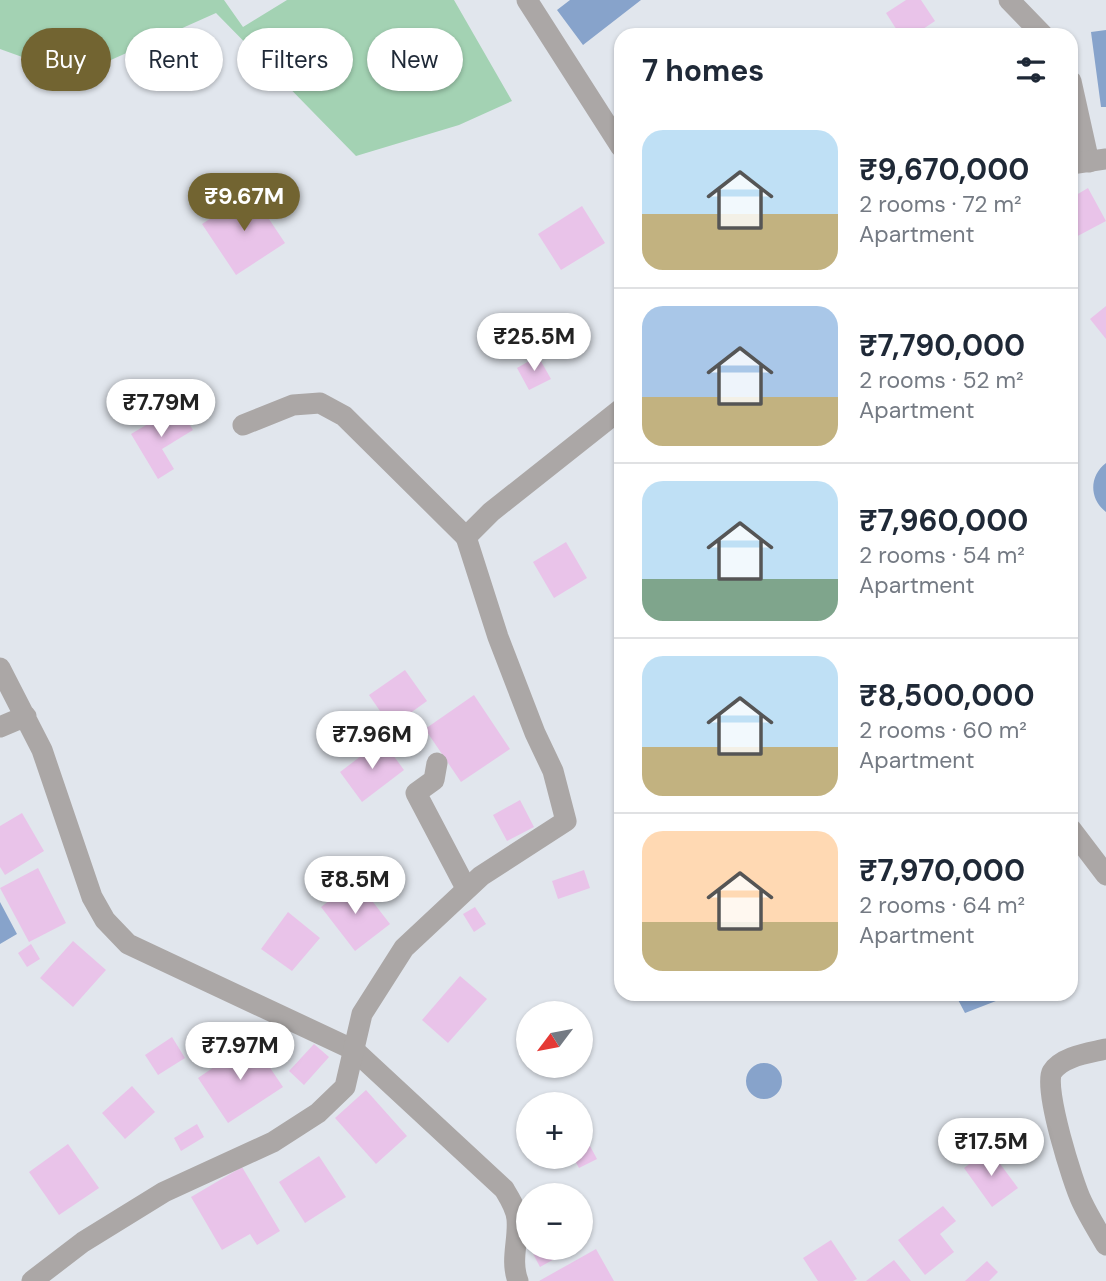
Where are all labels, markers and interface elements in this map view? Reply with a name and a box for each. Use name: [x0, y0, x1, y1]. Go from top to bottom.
chip: Buy: [21, 28, 111, 91]
chip: Rent: [125, 28, 223, 91]
chip: Filters: [237, 28, 353, 91]
chip: New: [367, 28, 463, 91]
text: 7 homes: [642, 51, 764, 90]
icon: filters: [1012, 51, 1050, 89]
text: ₹9,670,000: [859, 150, 1029, 189]
icon: home: [698, 158, 782, 242]
pin: ₹9.67M: [187, 174, 301, 233]
text: ₹9.67M: [204, 181, 284, 211]
text: 2 rooms · 72 m²: [859, 189, 1022, 219]
text: Apartment: [859, 219, 974, 249]
pin: ₹25.5M: [477, 314, 591, 373]
text: ₹25.5M: [493, 321, 575, 351]
text: ₹7,790,000: [859, 326, 1025, 365]
icon: home: [698, 334, 782, 418]
text: 2 rooms · 52 m²: [859, 365, 1024, 395]
pin: ₹7.79M: [104, 380, 218, 439]
text: ₹7.79M: [122, 387, 200, 417]
text: Apartment: [859, 395, 974, 425]
text: ₹7,960,000: [859, 501, 1028, 540]
icon: home: [698, 509, 782, 593]
text: 2 rooms · 54 m²: [859, 540, 1025, 570]
text: Apartment: [859, 570, 974, 600]
text: ₹8,500,000: [859, 676, 1035, 715]
icon: home: [698, 684, 782, 768]
pin: ₹7.96M: [315, 712, 429, 771]
text: 2 rooms · 60 m²: [859, 715, 1027, 745]
text: ₹7.96M: [332, 719, 412, 749]
text: Apartment: [859, 745, 974, 775]
text: ₹7,970,000: [859, 851, 1025, 890]
pin: ₹8.5M: [306, 856, 404, 916]
icon: home: [698, 859, 782, 943]
text: ₹8.5M: [320, 864, 390, 894]
text: 2 rooms · 64 m²: [859, 890, 1025, 920]
text: Apartment: [859, 920, 974, 950]
north arrow: [516, 1001, 593, 1078]
map controls: [516, 1001, 593, 1260]
pin: ₹7.97M: [183, 1023, 297, 1082]
text: ₹7.97M: [201, 1030, 279, 1060]
button: +: [516, 1092, 593, 1169]
pin: ₹17.5M: [934, 1118, 1048, 1178]
text: ₹17.5M: [954, 1126, 1028, 1156]
button: −: [516, 1183, 593, 1260]

